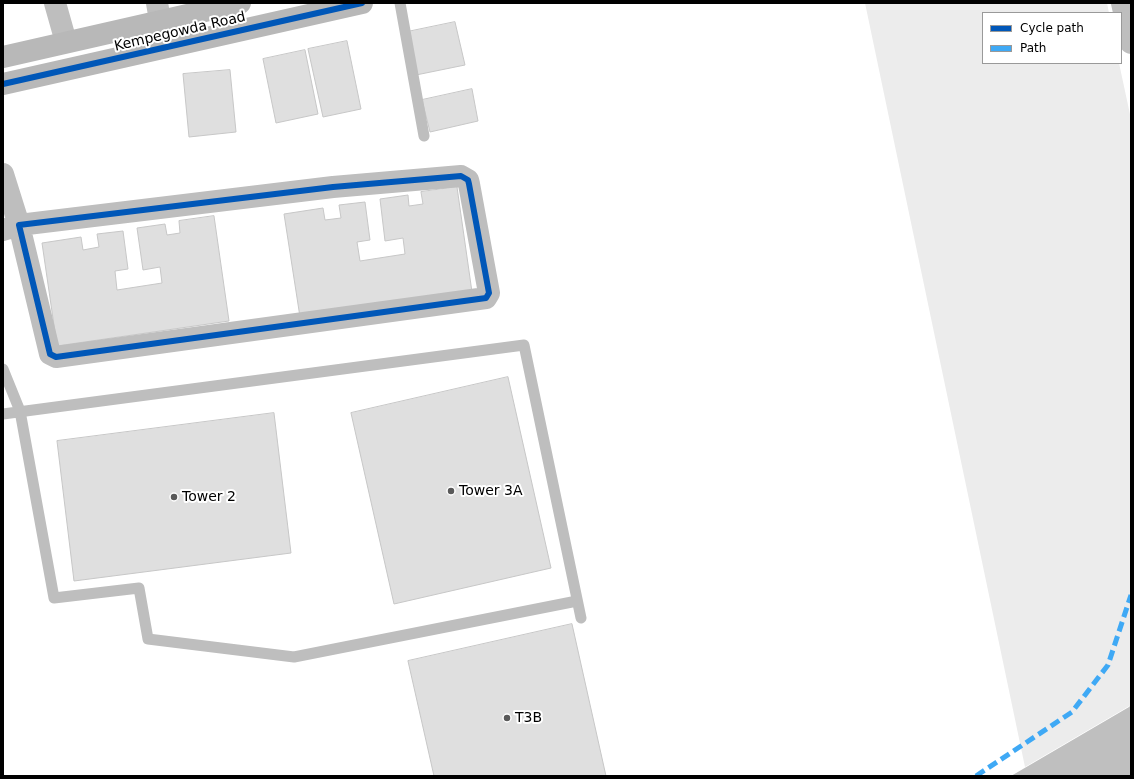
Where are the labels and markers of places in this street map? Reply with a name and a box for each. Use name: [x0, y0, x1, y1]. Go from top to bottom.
place label: Tower 3A: [459, 483, 522, 499]
marker: Tower 3A: [446, 486, 456, 496]
place label: Tower 2: [182, 489, 236, 505]
marker: Tower 2: [169, 492, 179, 502]
place label: T3B: [515, 710, 542, 726]
marker: T3B: [502, 713, 512, 723]

